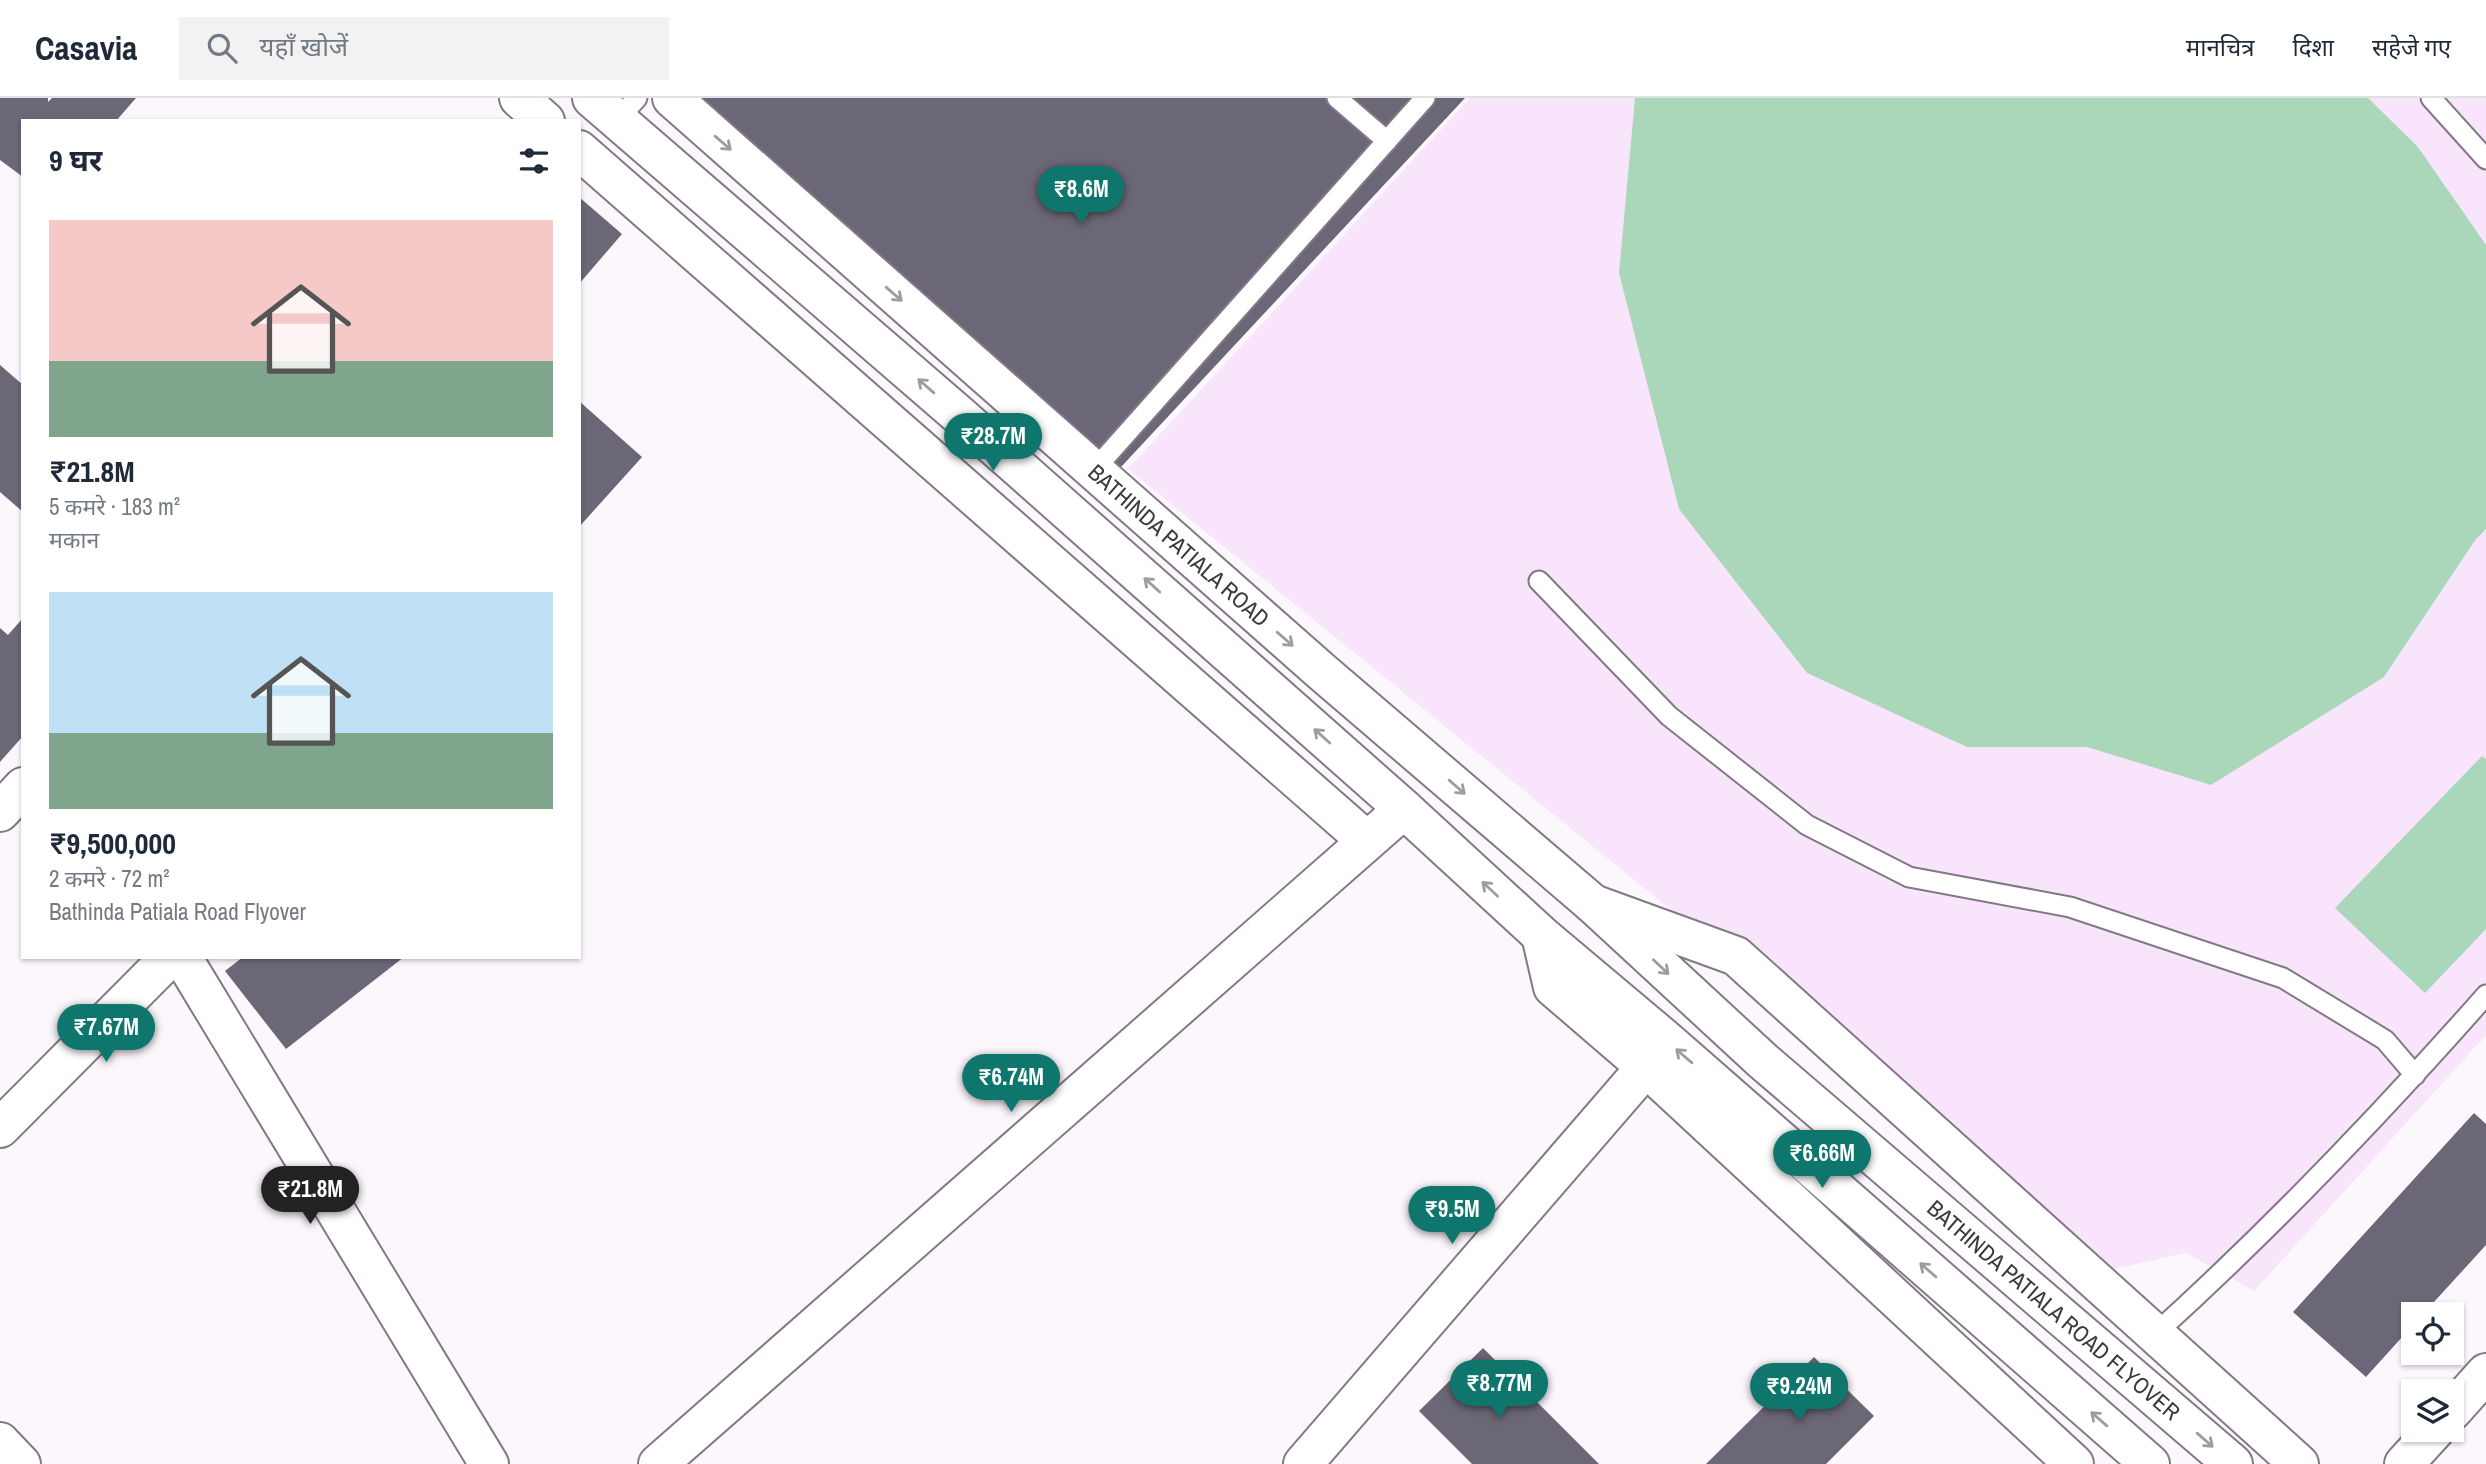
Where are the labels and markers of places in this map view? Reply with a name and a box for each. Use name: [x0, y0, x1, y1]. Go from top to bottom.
pin: ₹8.6M: [1032, 166, 1130, 226]
pin: ₹28.7M: [936, 414, 1050, 473]
pin: ₹7.67M: [49, 1004, 163, 1064]
pin: ₹6.74M: [954, 1054, 1068, 1114]
pin: ₹6.66M: [1765, 1130, 1879, 1190]
pin: ₹21.8M: [253, 1166, 367, 1226]
pin: ₹9.5M: [1403, 1186, 1501, 1246]
pin: ₹8.77M: [1442, 1360, 1556, 1420]
pin: ₹9.24M: [1742, 1364, 1856, 1423]

